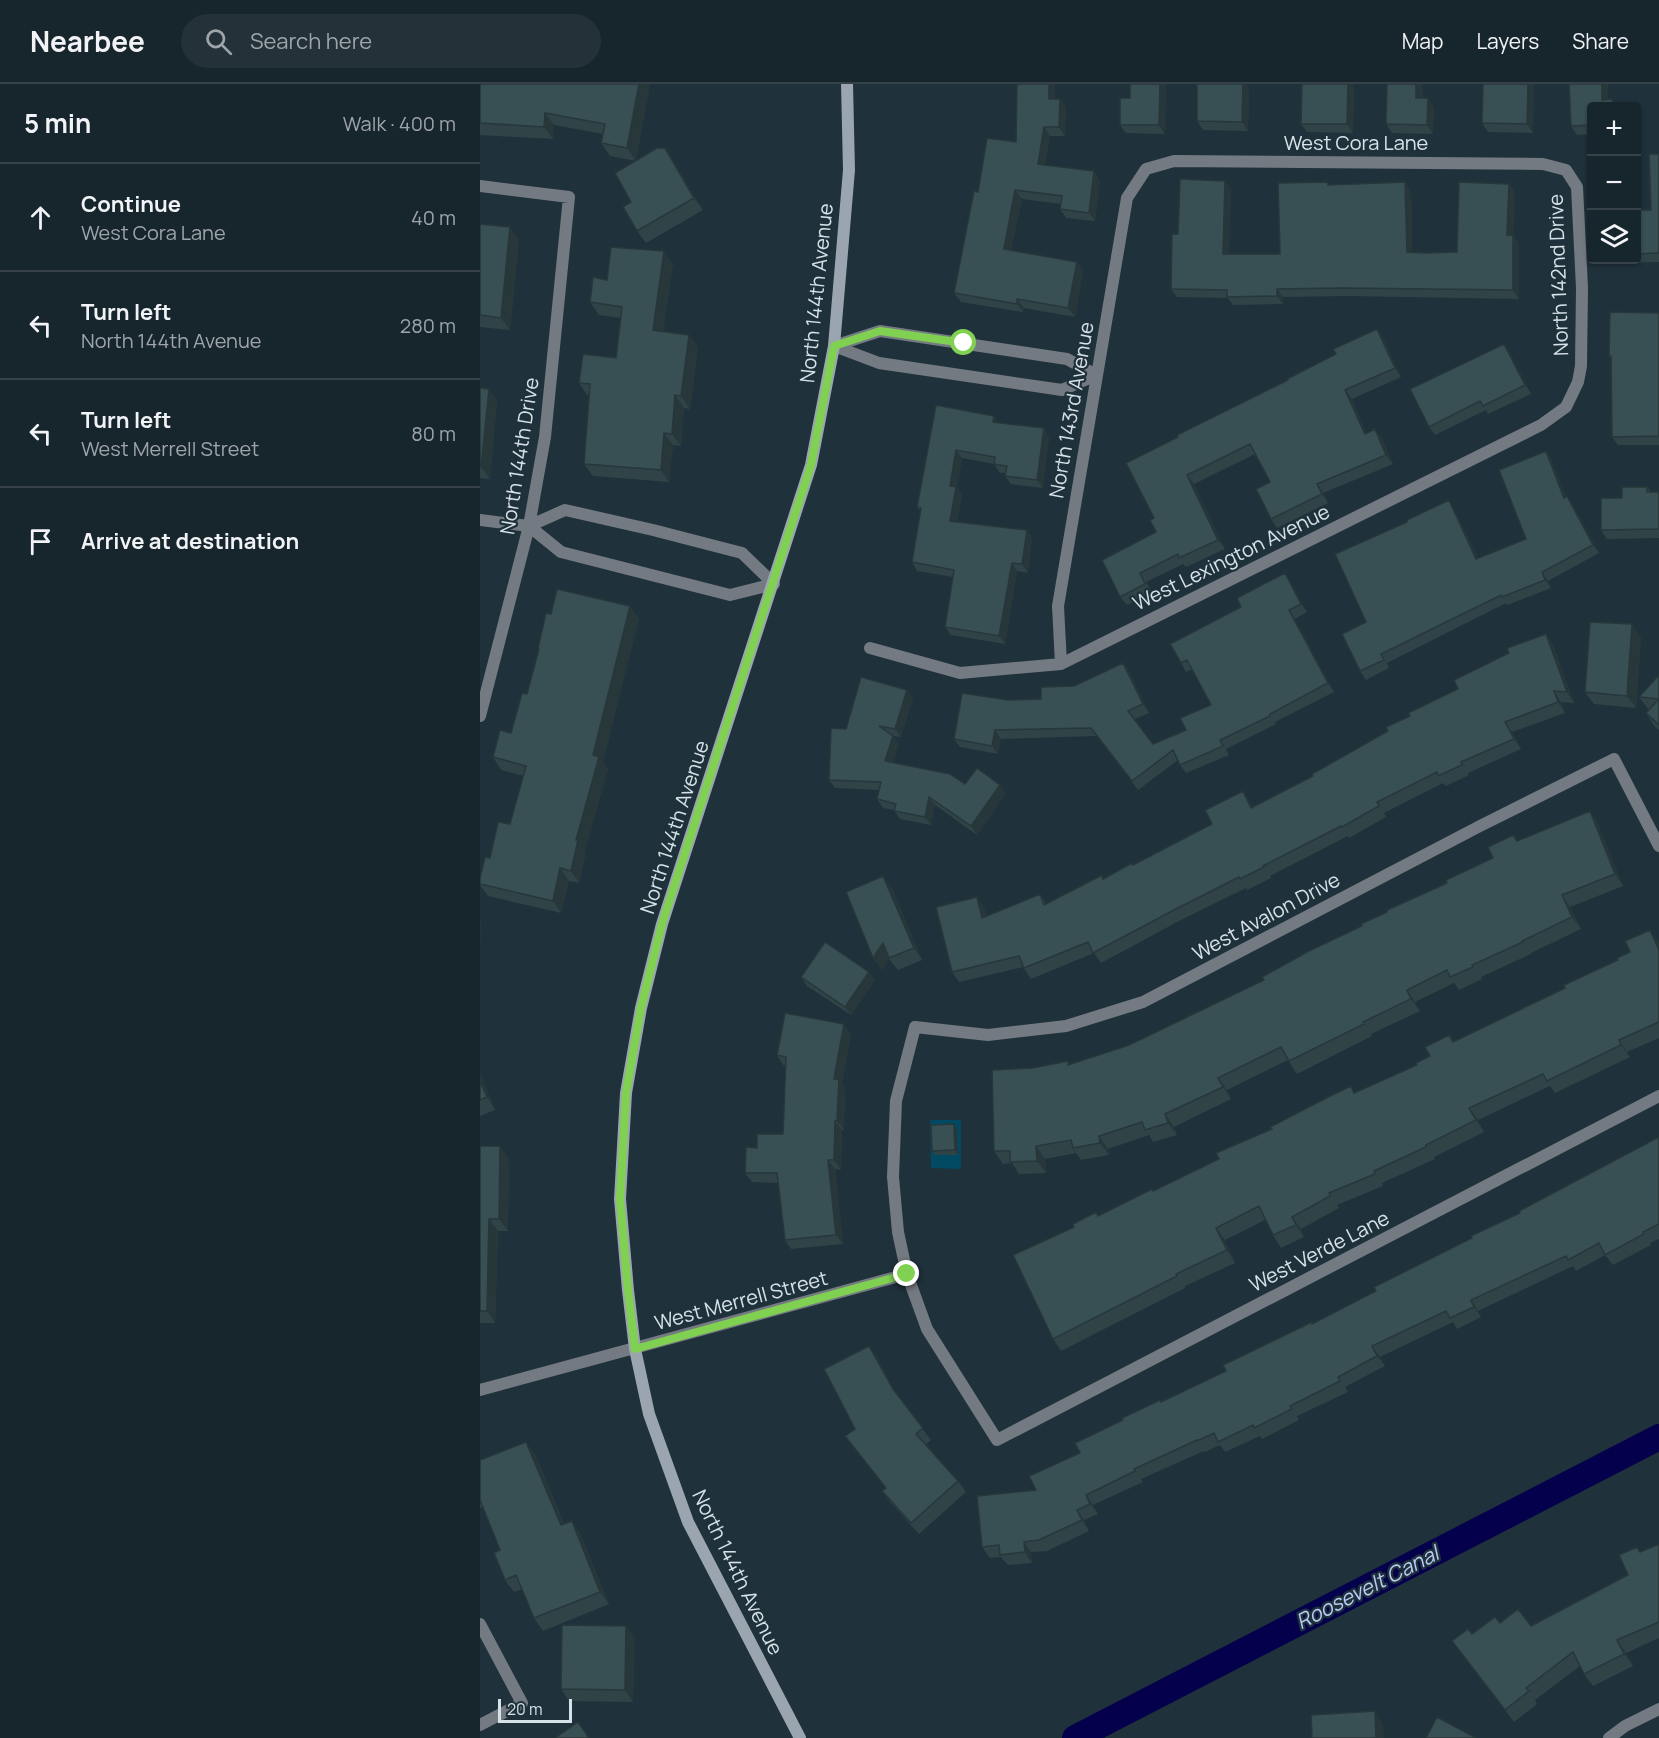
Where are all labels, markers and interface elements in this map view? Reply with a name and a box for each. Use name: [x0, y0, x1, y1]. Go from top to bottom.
search box: [181, 14, 601, 68]
text: Nearbee: [30, 22, 145, 60]
icon: search: [202, 25, 235, 58]
text: Search here: [250, 26, 372, 56]
text: Map: [1402, 27, 1443, 55]
text: Layers: [1476, 27, 1539, 55]
text: Share: [1572, 27, 1629, 55]
map controls: [1587, 102, 1641, 264]
button: +: [1587, 102, 1641, 156]
text: 5 min: [24, 105, 91, 141]
text: Walk · 400 m: [343, 110, 456, 137]
street label: West Cora Lane: [1284, 129, 1428, 156]
button: −: [1587, 156, 1641, 210]
text: Continue: [81, 189, 181, 219]
street label: North 142nd Drive: [1542, 194, 1574, 356]
icon: ahead: [24, 201, 57, 234]
street label: North 144th Avenue: [793, 202, 839, 384]
text: 40 m: [411, 204, 456, 231]
button: layers: [1587, 210, 1641, 264]
text: West Cora Lane: [81, 219, 226, 246]
text: Turn left: [81, 297, 171, 327]
icon: left: [24, 309, 57, 342]
text: 280 m: [400, 312, 456, 339]
street label: North 143rd Avenue: [1042, 320, 1100, 500]
text: North 144th Avenue: [81, 327, 262, 354]
route start: [950, 329, 976, 355]
street label: North 144th Drive: [493, 375, 545, 537]
text: Turn left: [81, 405, 171, 435]
icon: left: [24, 417, 57, 450]
text: 80 m: [411, 420, 456, 447]
text: West Merrell Street: [81, 435, 259, 462]
street label: West Lexington Avenue: [1128, 498, 1334, 616]
icon: arrive: [24, 525, 57, 558]
text: Arrive at destination: [81, 526, 299, 556]
street label: North 144th Avenue: [633, 737, 715, 917]
street label: West Avalon Drive: [1188, 866, 1344, 966]
street label: West Verde Lane: [1244, 1204, 1394, 1298]
route end: [893, 1260, 919, 1286]
street label: West Merrell Street: [651, 1264, 831, 1336]
street label: North 144th Avenue: [686, 1485, 790, 1659]
water label: Roosevelt Canal: [1291, 1538, 1446, 1635]
scale bar: [498, 1696, 572, 1724]
text: 20 m: [507, 1698, 543, 1720]

